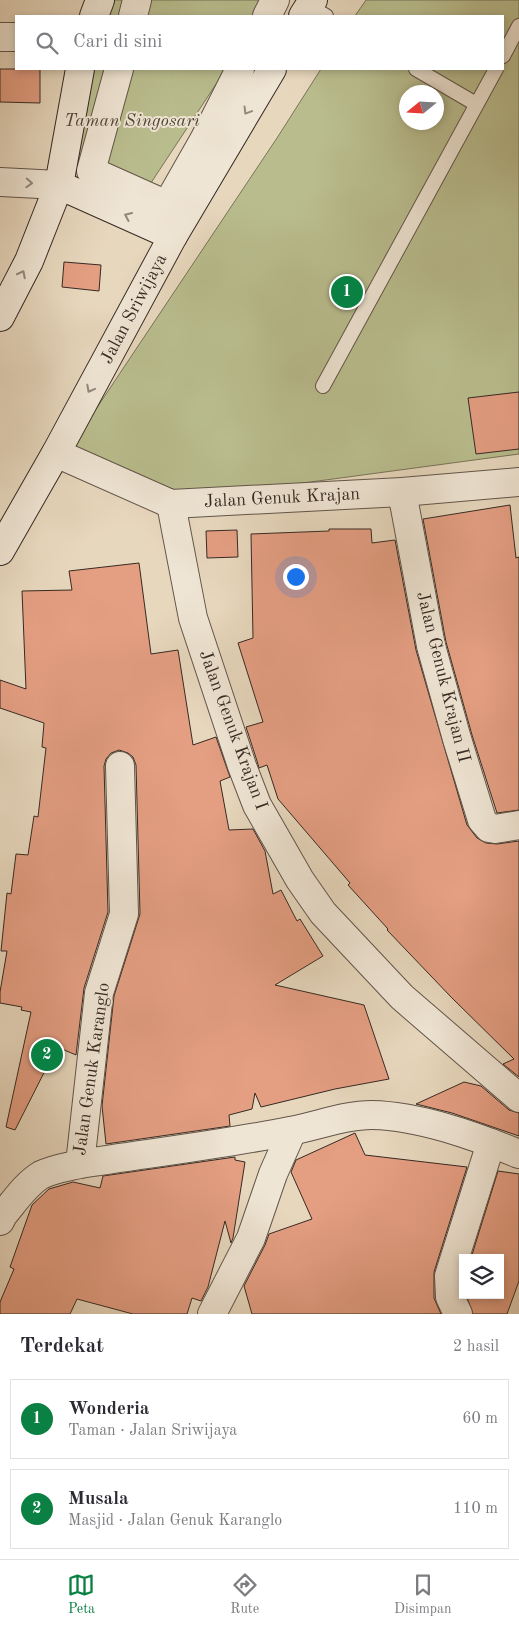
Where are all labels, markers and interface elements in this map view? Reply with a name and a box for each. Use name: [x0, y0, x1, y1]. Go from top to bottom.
search box: [15, 15, 504, 70]
icon: search: [33, 29, 61, 57]
text: Cari di sini: [73, 33, 163, 52]
north arrow: [399, 85, 444, 130]
one-way arrow: [243, 105, 253, 114]
park label: Taman Singosari: [64, 112, 200, 130]
one-way arrow: [26, 178, 34, 189]
one-way arrow: [124, 212, 133, 223]
street label: Jalan Sriwijaya: [98, 251, 171, 367]
one-way arrow: [16, 270, 26, 279]
pin: 1: [331, 273, 363, 311]
one-way arrow: [86, 384, 96, 393]
street label: Jalan Genuk Krajan: [203, 485, 361, 511]
your location: [283, 564, 309, 590]
street label: Jalan Genuk Krajan II: [413, 590, 473, 764]
street label: Jalan Genuk Krajan I: [196, 648, 270, 812]
street label: Jalan Genuk Karanglo: [71, 981, 113, 1156]
pin: 2: [31, 1036, 63, 1074]
map controls: [459, 1254, 504, 1299]
button: layers: [459, 1254, 504, 1299]
text: Terdekat: [20, 1336, 104, 1357]
text: 2 hasil: [453, 1339, 499, 1355]
text: Wonderia: [68, 1400, 149, 1419]
text: 1: [32, 1411, 42, 1427]
text: 60 m: [462, 1411, 498, 1427]
text: Taman · Jalan Sriwijaya: [68, 1423, 237, 1439]
text: Musala: [68, 1490, 129, 1509]
text: 2: [32, 1501, 42, 1517]
text: 110 m: [453, 1501, 498, 1517]
text: Masjid · Jalan Genuk Karanglo: [68, 1513, 282, 1529]
tab: Peta: [67, 1571, 95, 1618]
tab: Rute: [230, 1571, 259, 1618]
tab: Disimpan: [394, 1571, 452, 1618]

